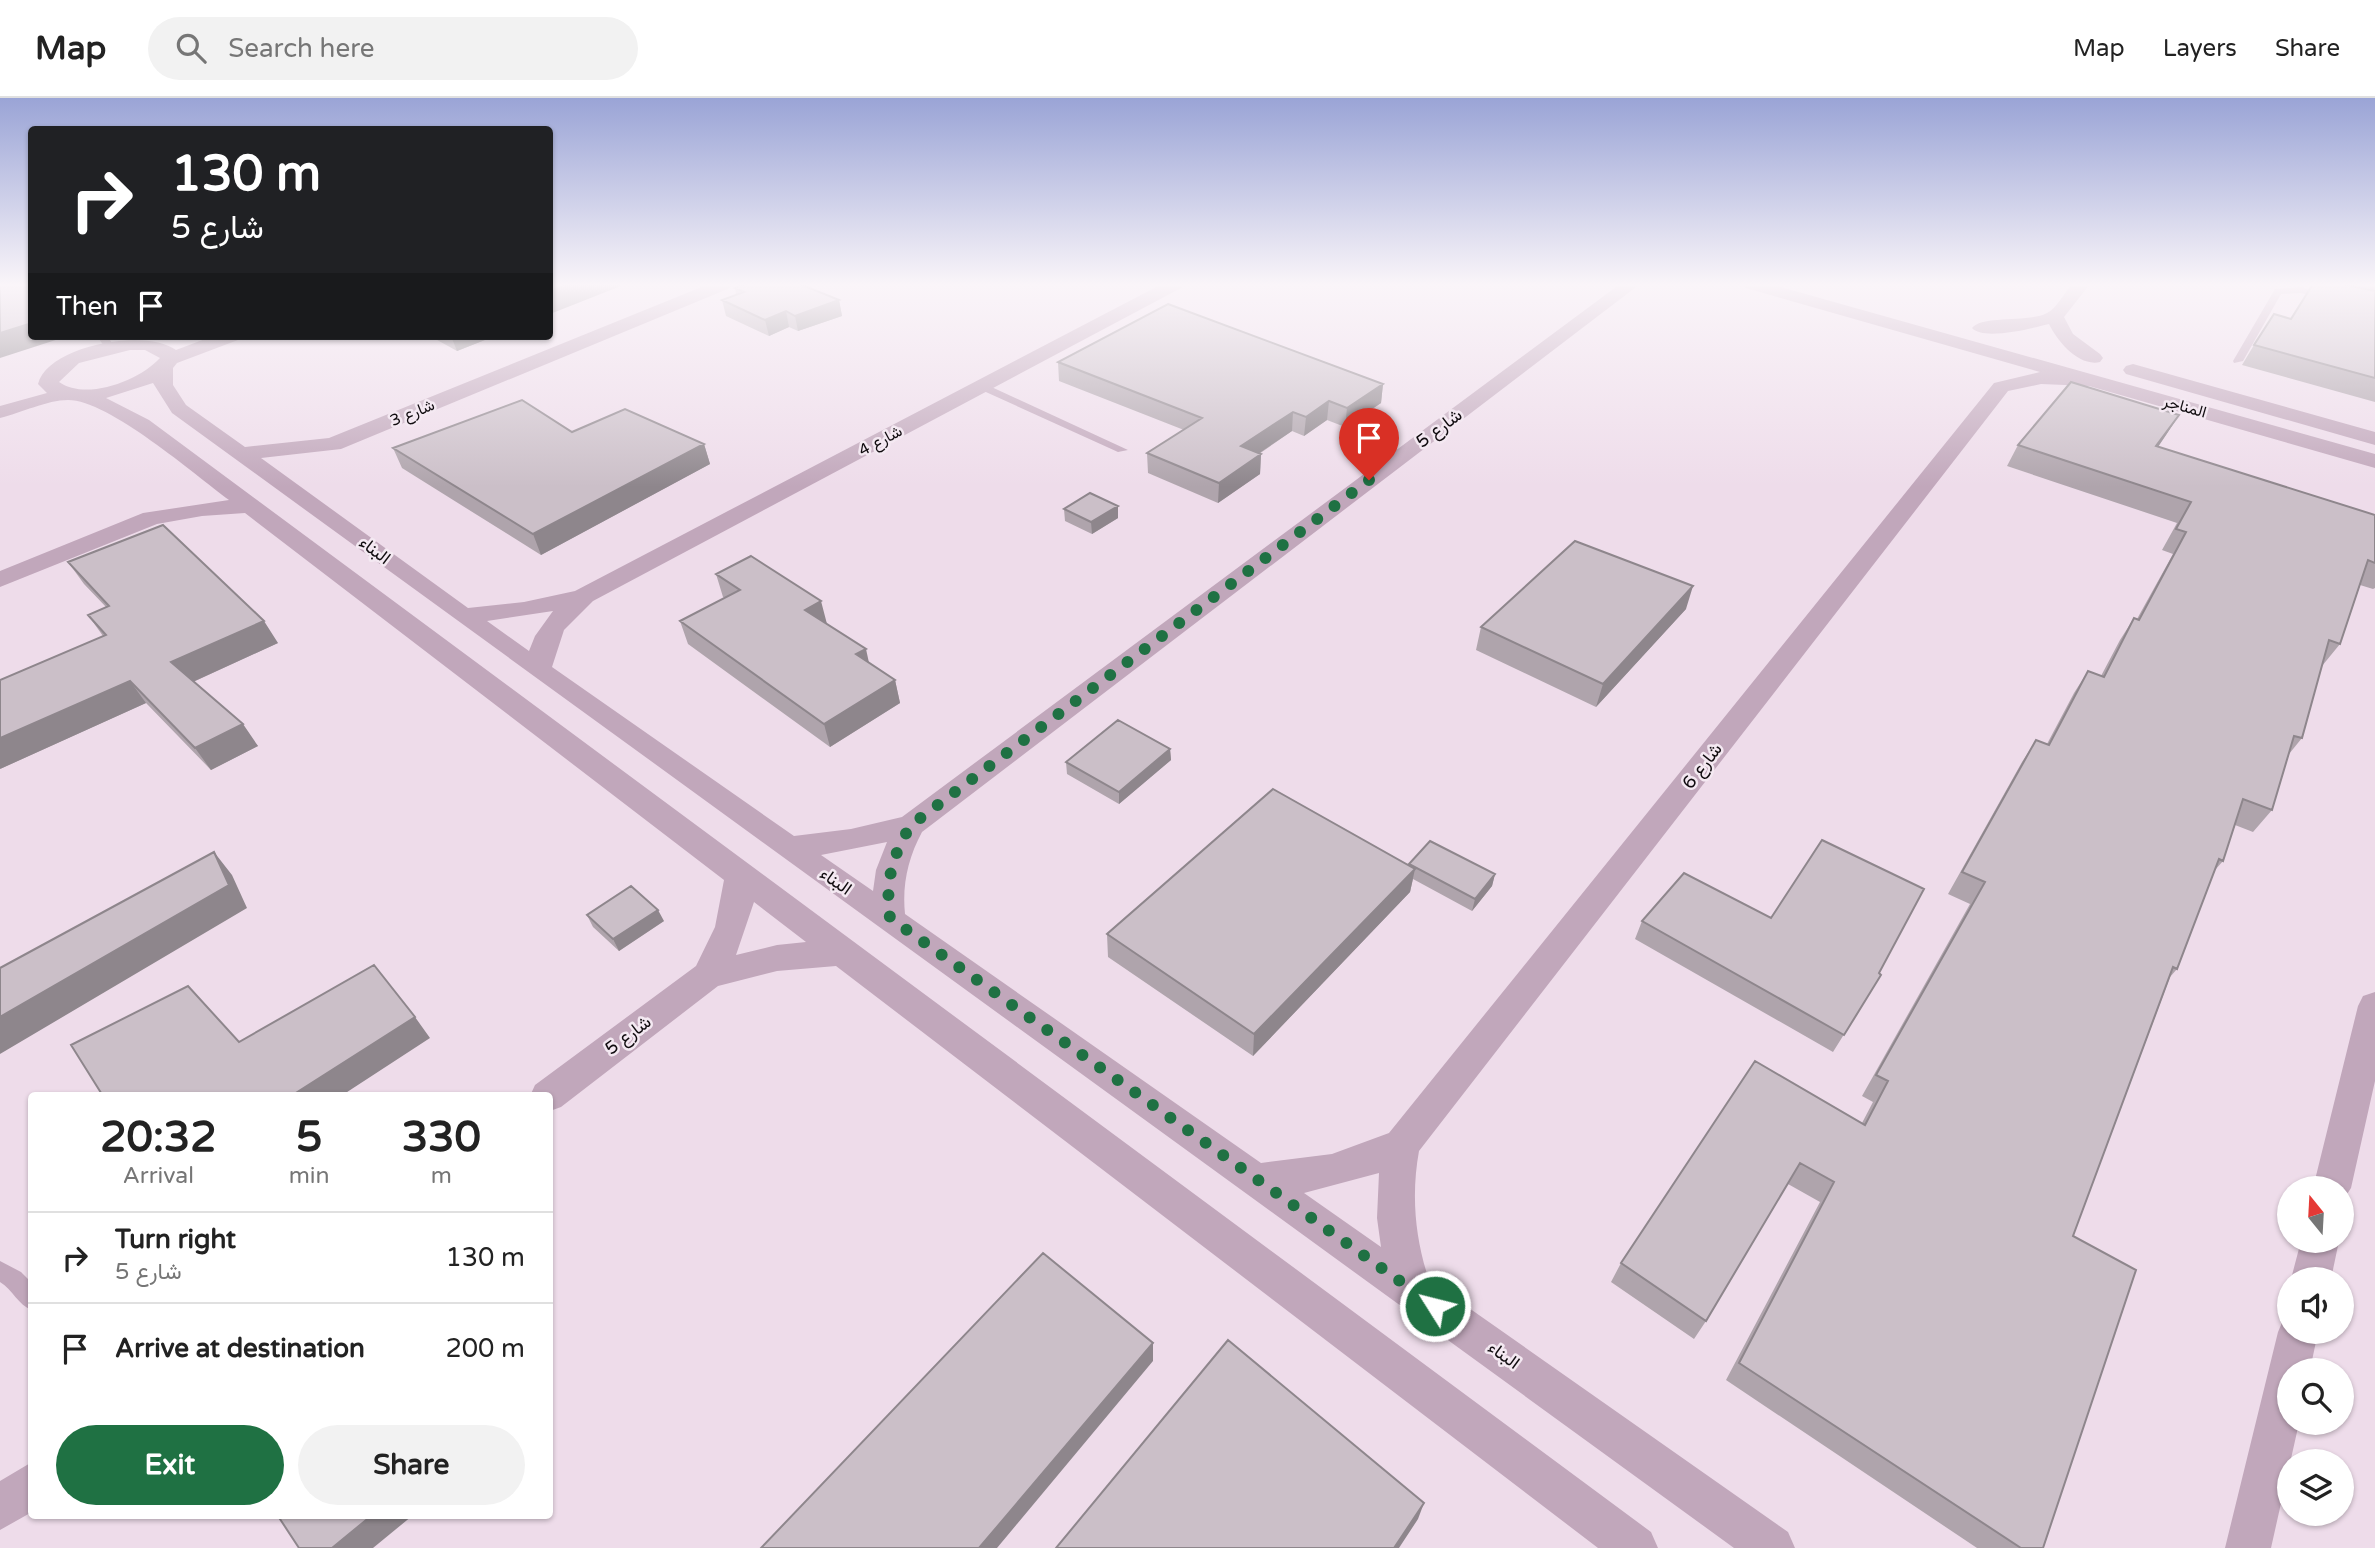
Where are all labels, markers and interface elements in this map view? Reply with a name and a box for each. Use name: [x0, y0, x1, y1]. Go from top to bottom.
search box: [148, 17, 638, 80]
text: Map: [35, 29, 106, 68]
icon: search: [172, 29, 210, 67]
text: Search here: [228, 33, 374, 64]
text: Map: [2073, 34, 2125, 63]
text: Layers: [2163, 34, 2237, 63]
text: Share: [2275, 34, 2340, 63]
text: 130 m: [171, 145, 321, 204]
icon: right: [56, 154, 147, 245]
text: شارع 5: [171, 209, 264, 247]
icon: arrive: [132, 287, 170, 325]
text: Then: [56, 291, 118, 322]
street label: المناجر: [2160, 391, 2209, 423]
street label: شارع 3: [387, 395, 438, 432]
street label: شارع 5: [1412, 404, 1467, 453]
pin: [1339, 408, 1399, 480]
icon: arrive: [1350, 419, 1388, 457]
street label: شارع 4: [855, 421, 906, 461]
street label: البناء: [355, 531, 395, 569]
street label: شارع 6: [1677, 739, 1728, 794]
street label: البناء: [816, 862, 856, 900]
street label: شارع 5: [601, 1011, 656, 1060]
text: 20:32: [100, 1112, 217, 1163]
text: 5: [296, 1112, 322, 1163]
text: 330: [402, 1112, 481, 1163]
text: Arrival: [123, 1162, 194, 1190]
text: min: [289, 1162, 330, 1190]
text: m: [431, 1162, 452, 1190]
north arrow: [2277, 1176, 2354, 1253]
map controls: [2277, 1176, 2354, 1526]
text: Turn right: [115, 1224, 236, 1255]
icon: right: [56, 1239, 94, 1277]
text: 130 m: [445, 1242, 525, 1273]
text: شارع 5: [115, 1258, 182, 1286]
button: sound: [2277, 1267, 2354, 1344]
position arrow: [1398, 1269, 1472, 1343]
icon: arrive: [56, 1330, 94, 1368]
text: Arrive at destination: [115, 1333, 365, 1364]
text: 200 m: [445, 1333, 525, 1364]
street label: البناء: [1484, 1336, 1524, 1374]
button: search: [2277, 1358, 2354, 1435]
button: Exit: [56, 1425, 284, 1505]
button: Share: [298, 1425, 525, 1505]
button: layers: [2277, 1449, 2354, 1526]

